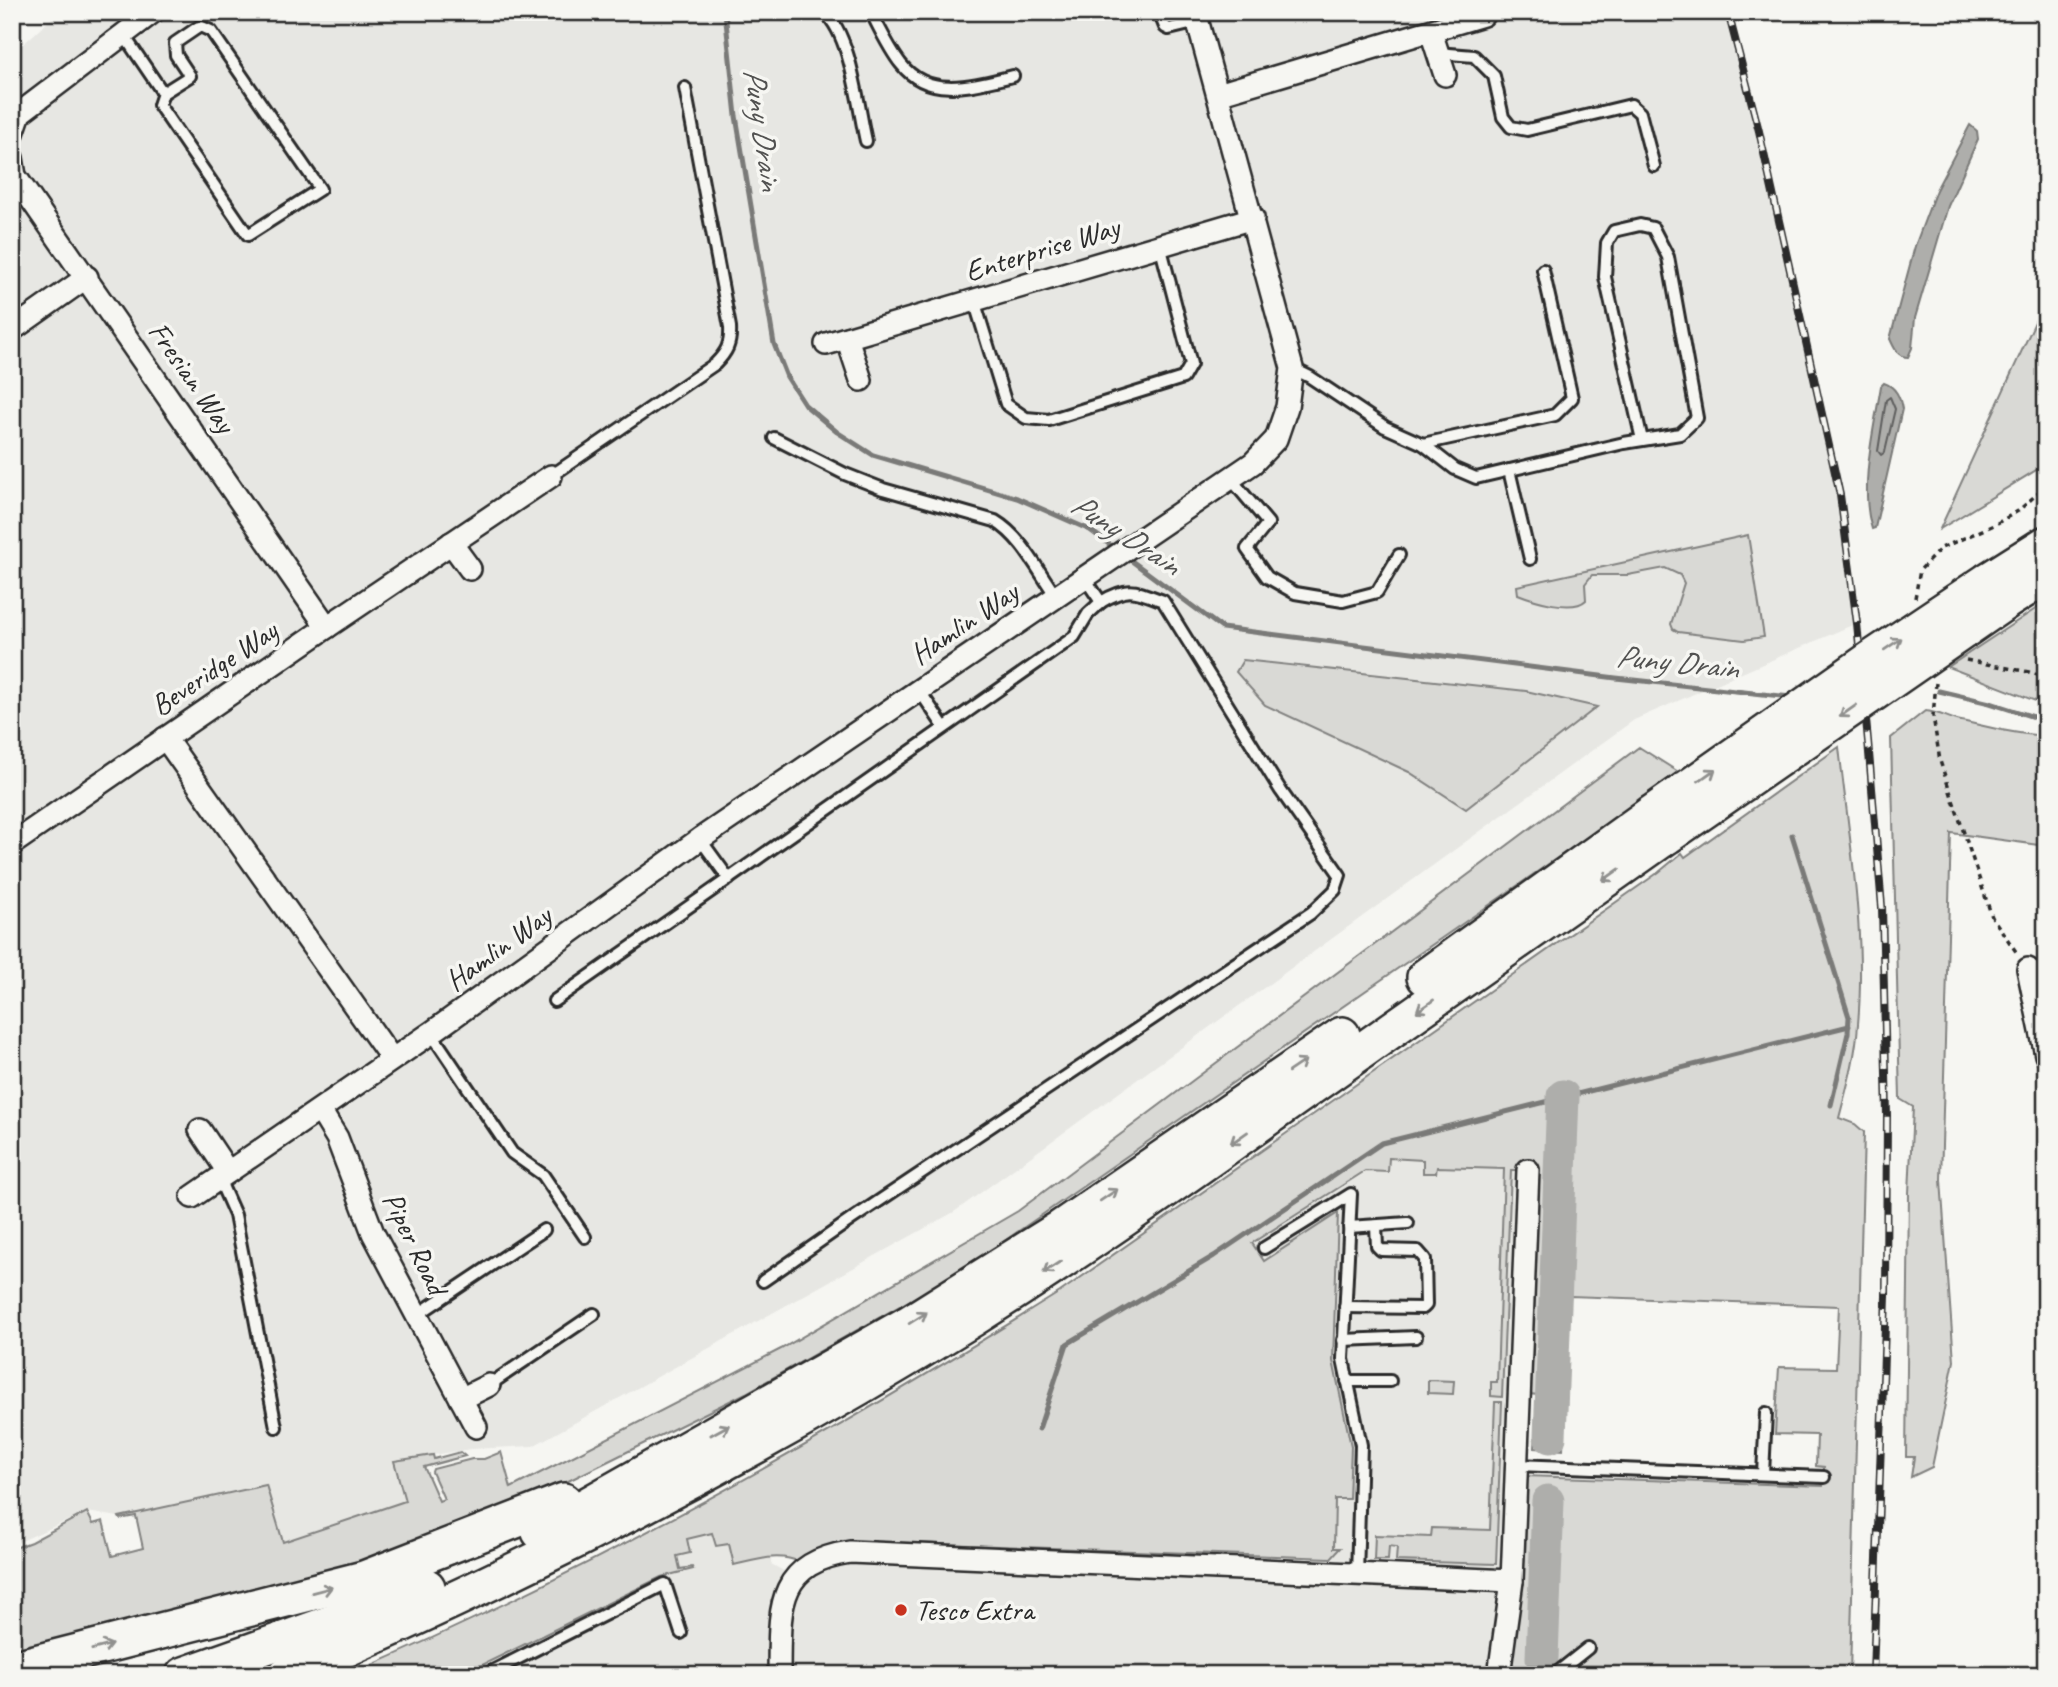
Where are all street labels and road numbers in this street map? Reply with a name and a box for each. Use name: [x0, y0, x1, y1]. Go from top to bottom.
street label: Enterprise Way: [960, 207, 1126, 290]
street label: Fresian Way: [140, 314, 246, 442]
street label: Hamlin Way: [903, 571, 1028, 673]
street label: Beveridge Way: [143, 611, 286, 724]
street label: Hamlin Way: [437, 895, 561, 999]
street label: Piper Road: [374, 1185, 458, 1304]

